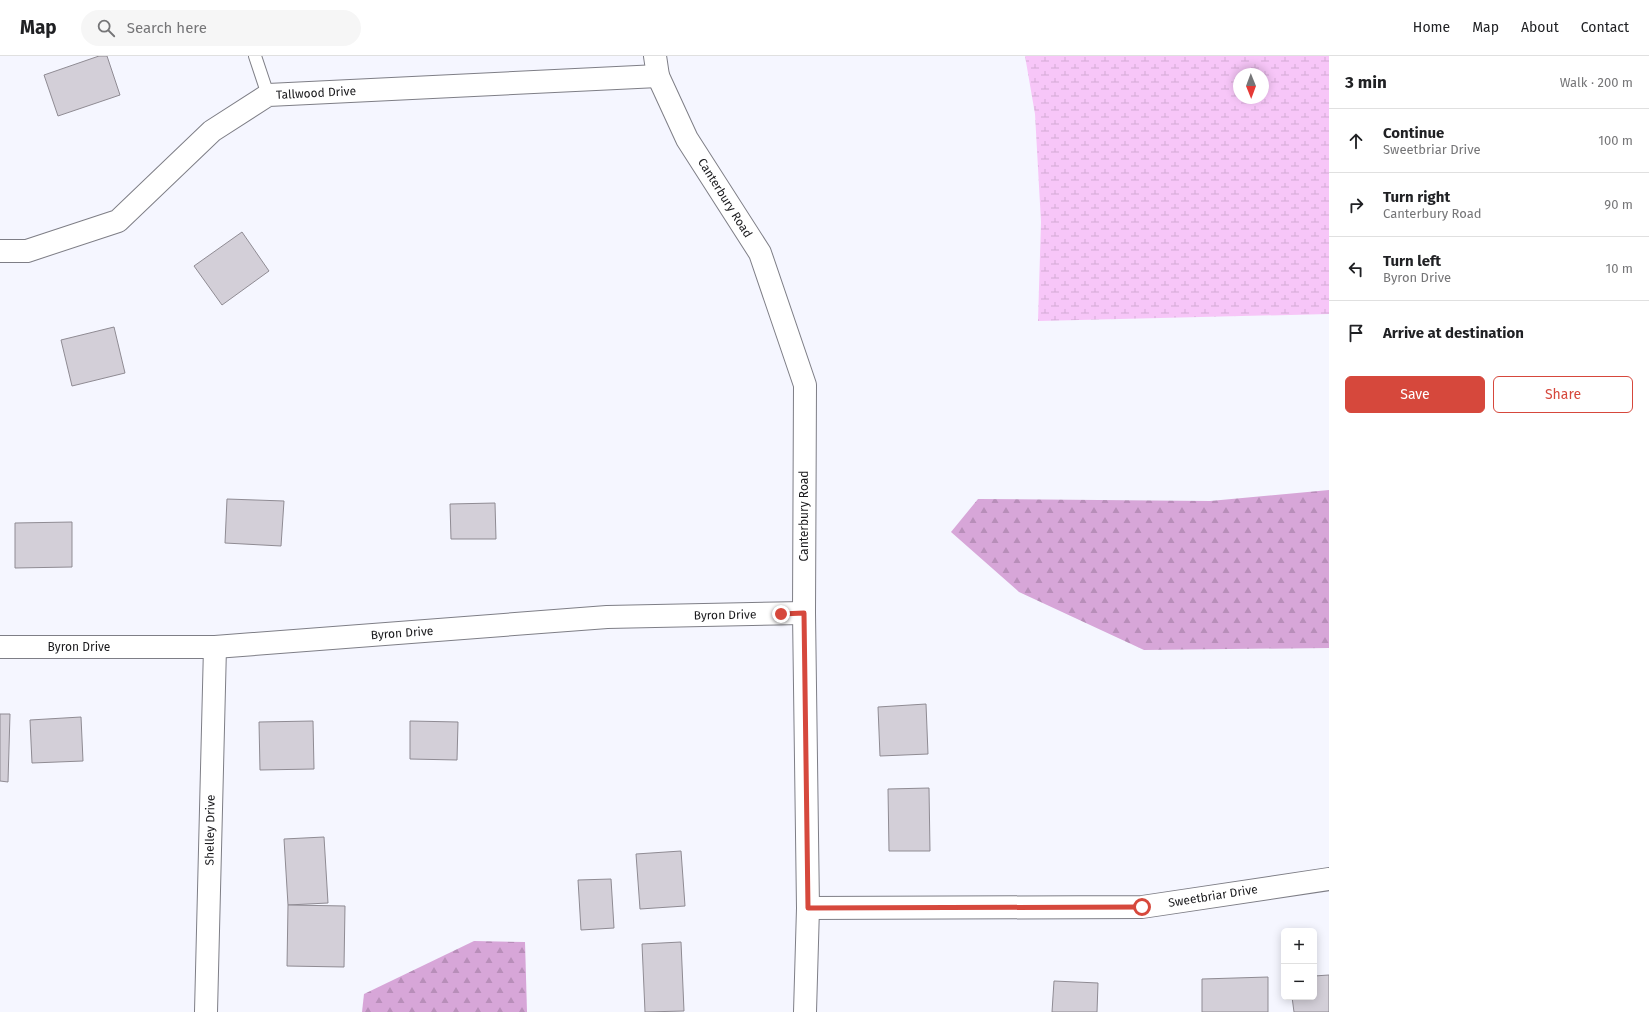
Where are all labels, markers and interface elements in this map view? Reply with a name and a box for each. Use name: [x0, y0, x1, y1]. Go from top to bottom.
search box: [81, 10, 361, 46]
text: Map: [20, 16, 57, 39]
icon: search: [95, 17, 117, 39]
text: Search here: [127, 19, 207, 37]
text: Home: [1413, 19, 1450, 36]
text: Map: [1472, 19, 1499, 36]
text: About: [1521, 19, 1559, 36]
text: Contact: [1581, 19, 1629, 36]
north arrow: [1233, 68, 1269, 104]
text: 3 min: [1345, 72, 1387, 93]
text: Walk · 200 m: [1560, 75, 1633, 90]
street label: Tallwood Drive: [276, 84, 356, 102]
text: Continue: [1383, 124, 1444, 142]
icon: ahead: [1345, 130, 1367, 152]
text: 100 m: [1598, 133, 1633, 148]
text: Sweetbriar Drive: [1383, 142, 1481, 157]
street label: Canterbury Road: [695, 156, 755, 240]
text: Turn right: [1383, 188, 1450, 206]
icon: right: [1345, 194, 1367, 216]
text: 90 m: [1604, 197, 1633, 212]
text: Canterbury Road: [1383, 206, 1482, 221]
text: Turn left: [1383, 252, 1441, 270]
icon: left: [1345, 258, 1367, 280]
text: 10 m: [1606, 261, 1633, 276]
text: Byron Drive: [1383, 270, 1451, 285]
icon: arrive: [1345, 322, 1367, 344]
text: Arrive at destination: [1383, 324, 1524, 342]
button: Save: [1345, 376, 1485, 413]
button: Share: [1493, 376, 1633, 413]
street label: Canterbury Road: [797, 471, 811, 562]
route end: [772, 605, 790, 623]
street label: Byron Drive: [693, 607, 757, 623]
street label: Byron Drive: [370, 624, 434, 642]
street label: Byron Drive: [48, 640, 110, 654]
street label: Shelley Drive: [202, 794, 218, 866]
street label: Sweetbriar Drive: [1167, 882, 1259, 910]
route start: [1133, 898, 1151, 916]
map controls: [1281, 928, 1317, 1000]
button: +: [1281, 928, 1317, 964]
button: −: [1281, 964, 1317, 1000]

